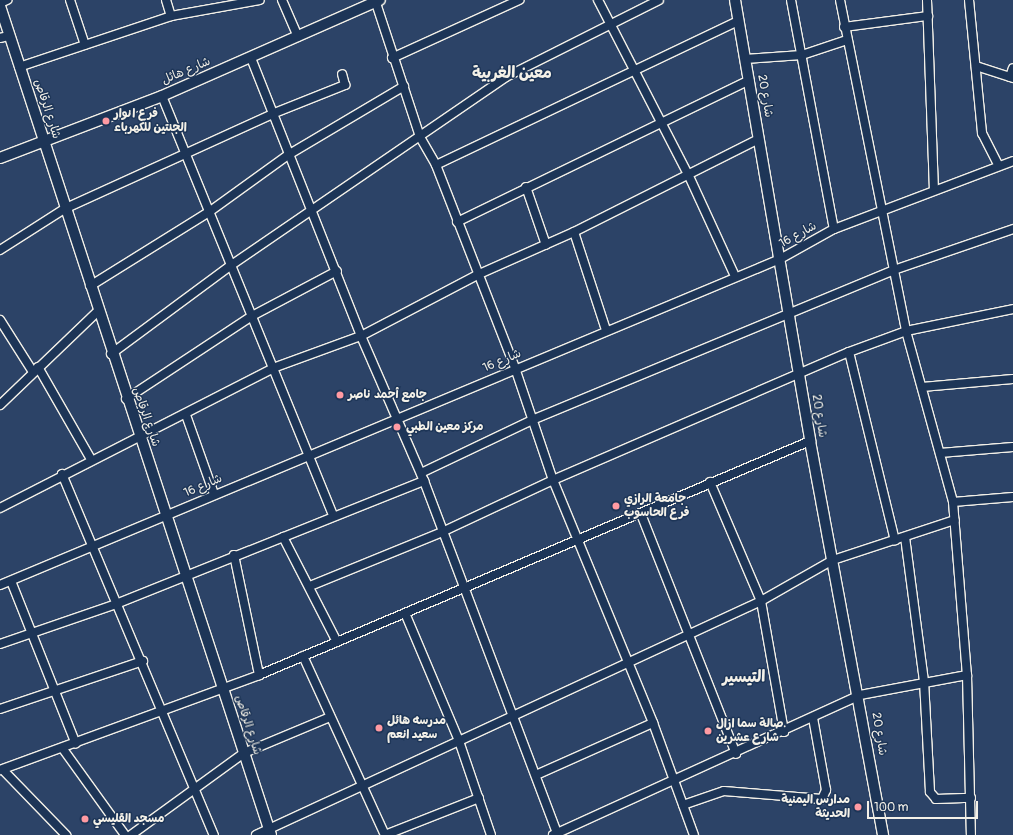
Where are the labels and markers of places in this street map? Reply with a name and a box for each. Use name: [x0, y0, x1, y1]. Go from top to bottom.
place label: فرع انوار الجنتين للكهرباء: [114, 107, 187, 135]
marker: فرع انوار الجنتين للكهرباء: [101, 116, 111, 126]
place label: جامع أحمد ناصر: [348, 388, 427, 402]
marker: جامع أحمد ناصر: [335, 390, 345, 400]
place label: مركز معين الطبي: [406, 420, 483, 434]
marker: مركز معين الطبي: [391, 421, 403, 433]
place label: جامعة الرازي فرع الحاسوب: [624, 492, 690, 520]
marker: جامعة الرازي فرع الحاسوب: [611, 501, 621, 511]
place label: مدرسه هائل سعيد انعم: [387, 714, 446, 742]
place label: صالة سما ازال. شارع عشرين: [716, 717, 786, 745]
marker: مدرسه هائل سعيد انعم: [374, 723, 384, 733]
marker: صالة سما ازال. شارع عشرين: [703, 726, 713, 736]
place label: مدارس اليمنية الحديثة: [781, 793, 850, 821]
marker: مدارس اليمنية الحديثة: [853, 802, 863, 812]
place label: مسجد القليسي: [93, 812, 164, 826]
marker: مسجد القليسي: [80, 814, 90, 824]

